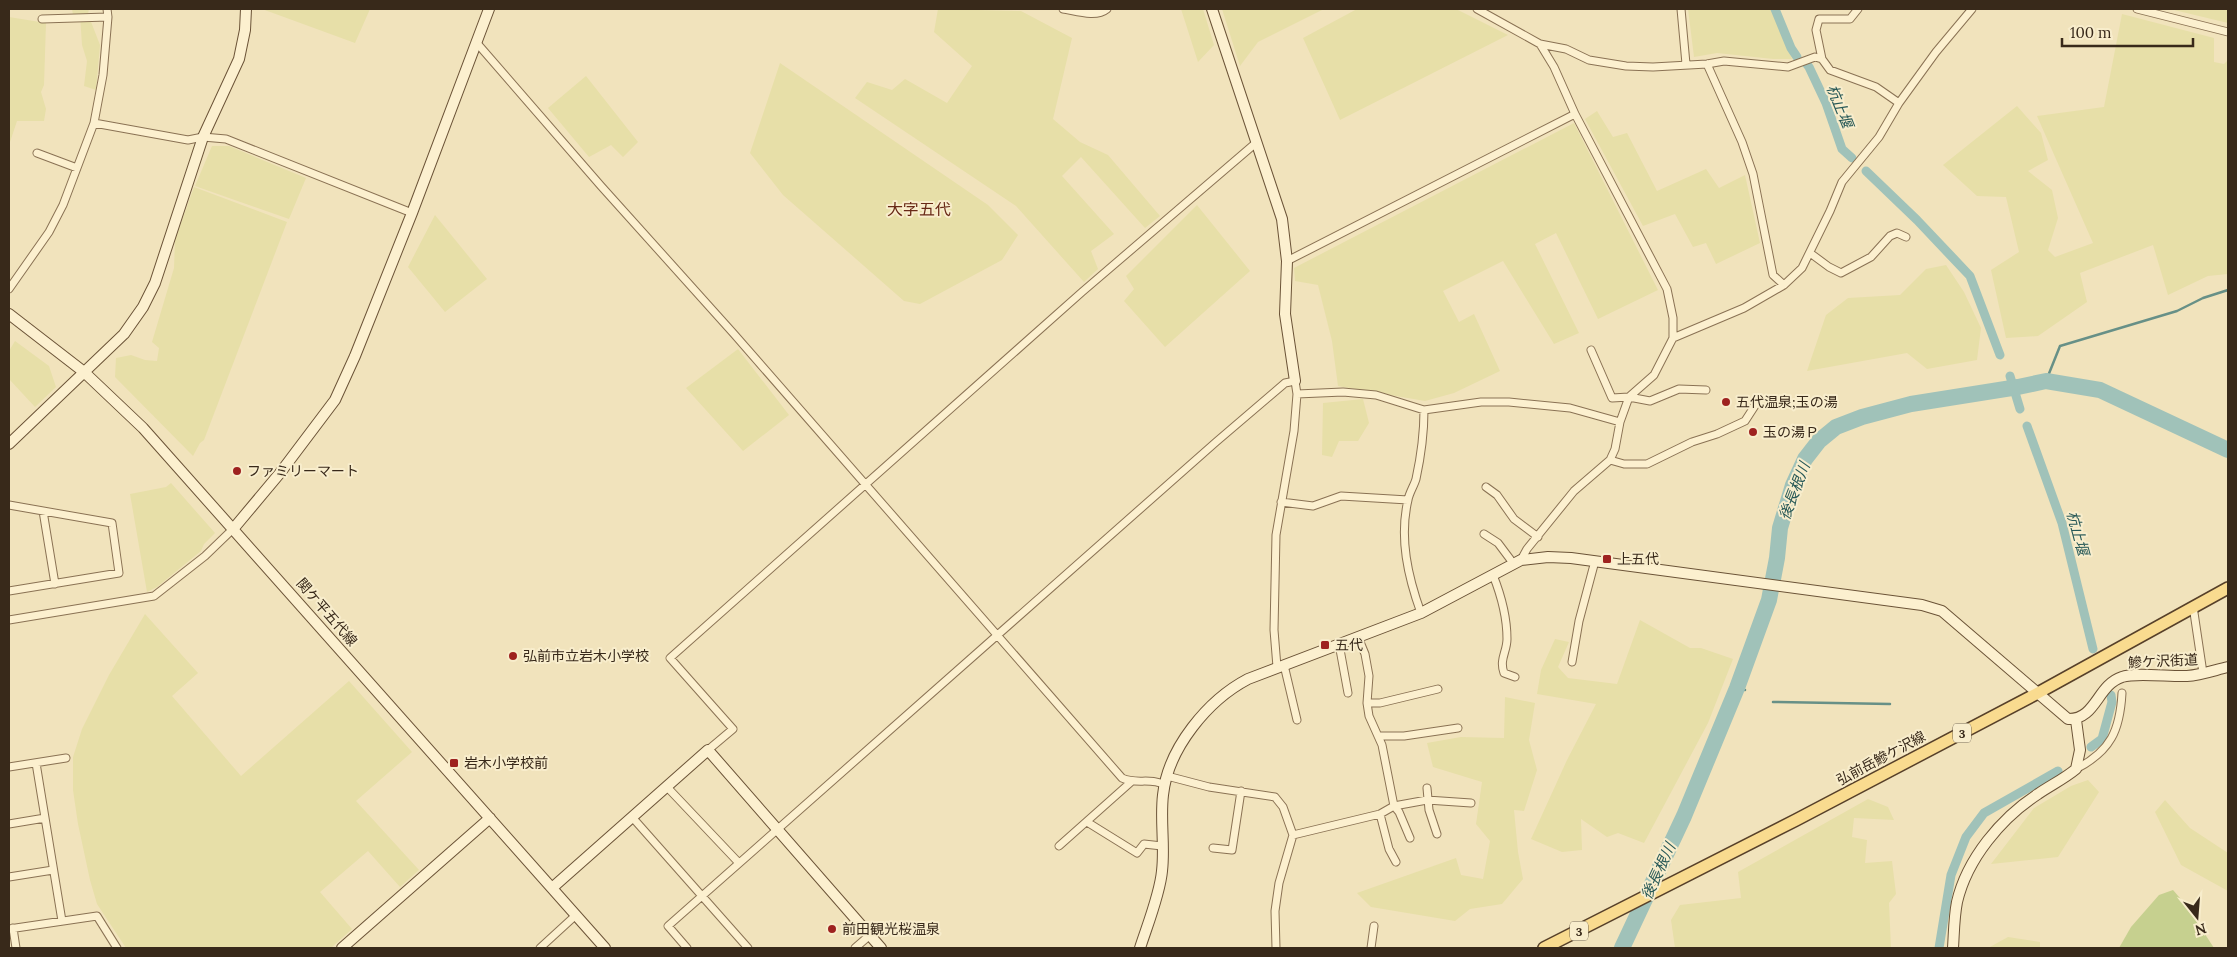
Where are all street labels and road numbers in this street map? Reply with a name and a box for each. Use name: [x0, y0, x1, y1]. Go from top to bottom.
street label: 関ケ平五代線: [293, 574, 361, 650]
street label: 鰺ケ沢街道: [2128, 650, 2198, 672]
road number: 3: [1953, 724, 1971, 742]
street label: 弘前岳鰺ケ沢線: [1834, 727, 1928, 789]
road number: 3: [1570, 921, 1588, 940]

